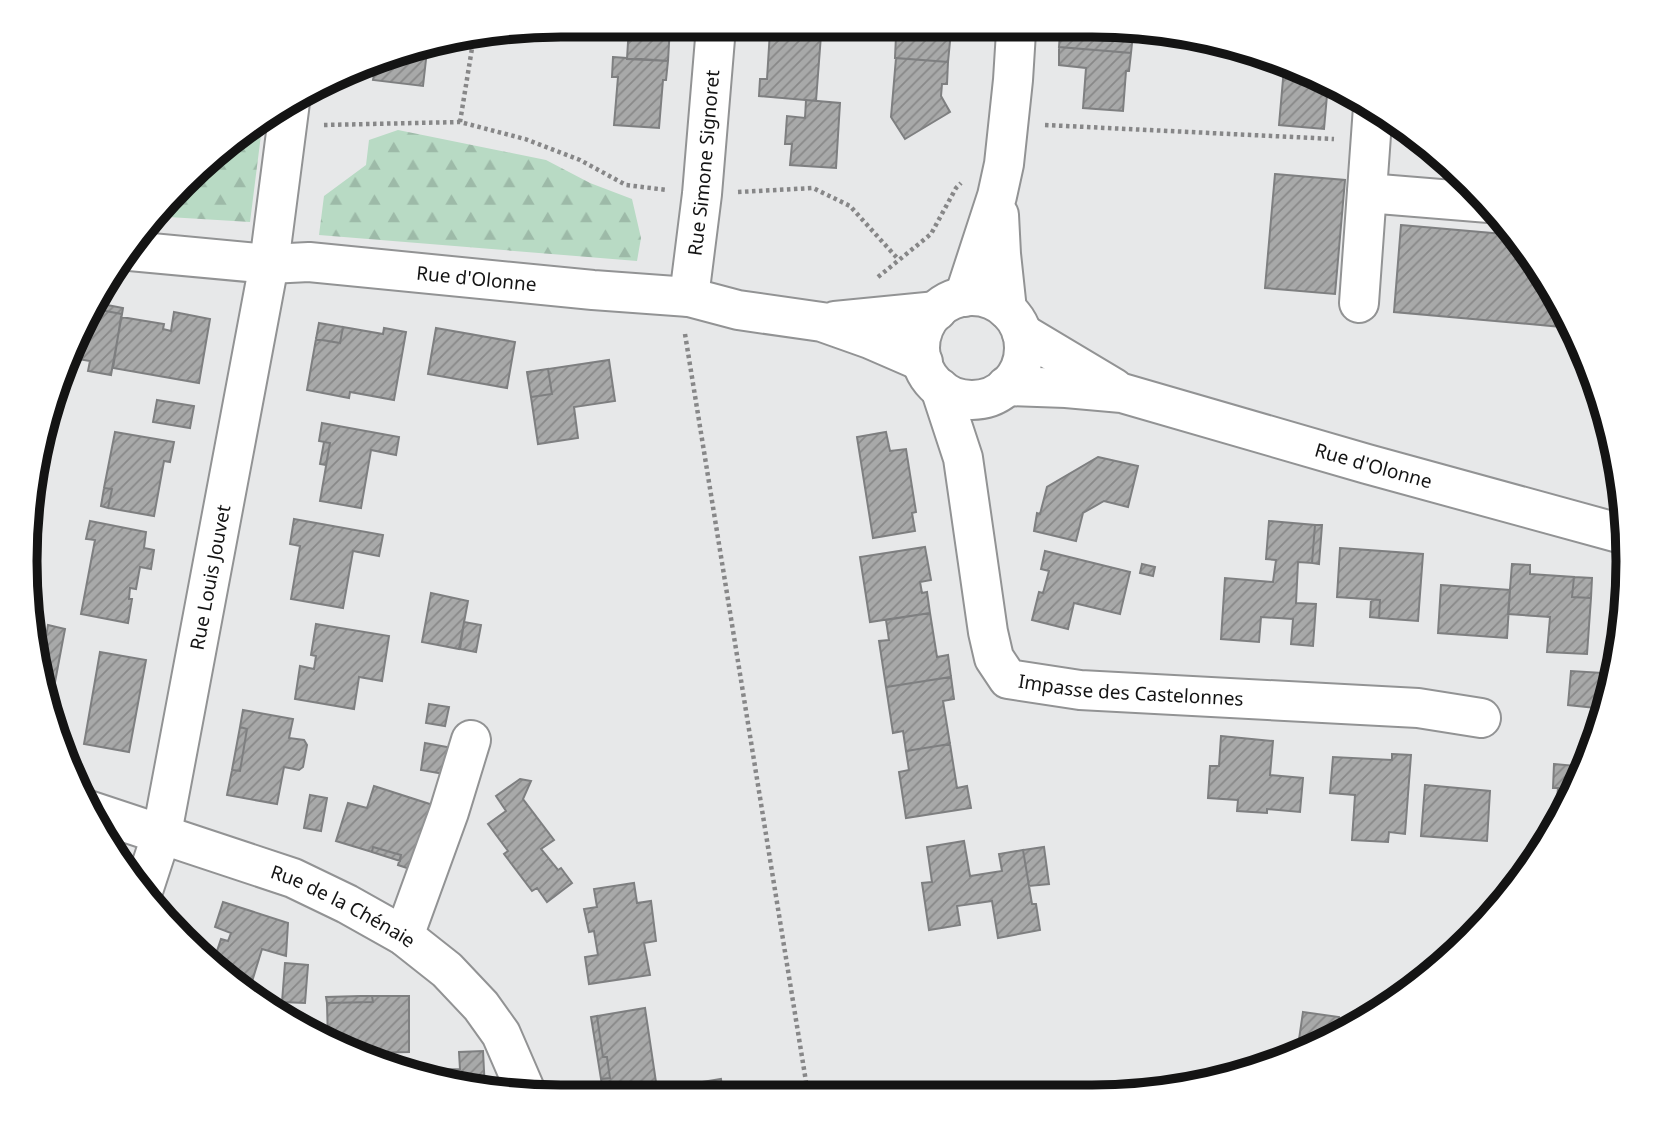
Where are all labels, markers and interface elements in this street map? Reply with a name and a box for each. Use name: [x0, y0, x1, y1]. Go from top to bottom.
street label: Rue Simone Signoret: [681, 69, 725, 257]
street label: Rue d'Olonne: [415, 260, 538, 297]
street label: Rue d'Olonne: [1312, 437, 1435, 494]
street label: Rue Louis Jouvet: [184, 503, 236, 652]
street label: Impasse des Castelonnes: [1017, 668, 1244, 712]
street label: Rue de la Chénaie: [267, 858, 421, 953]

